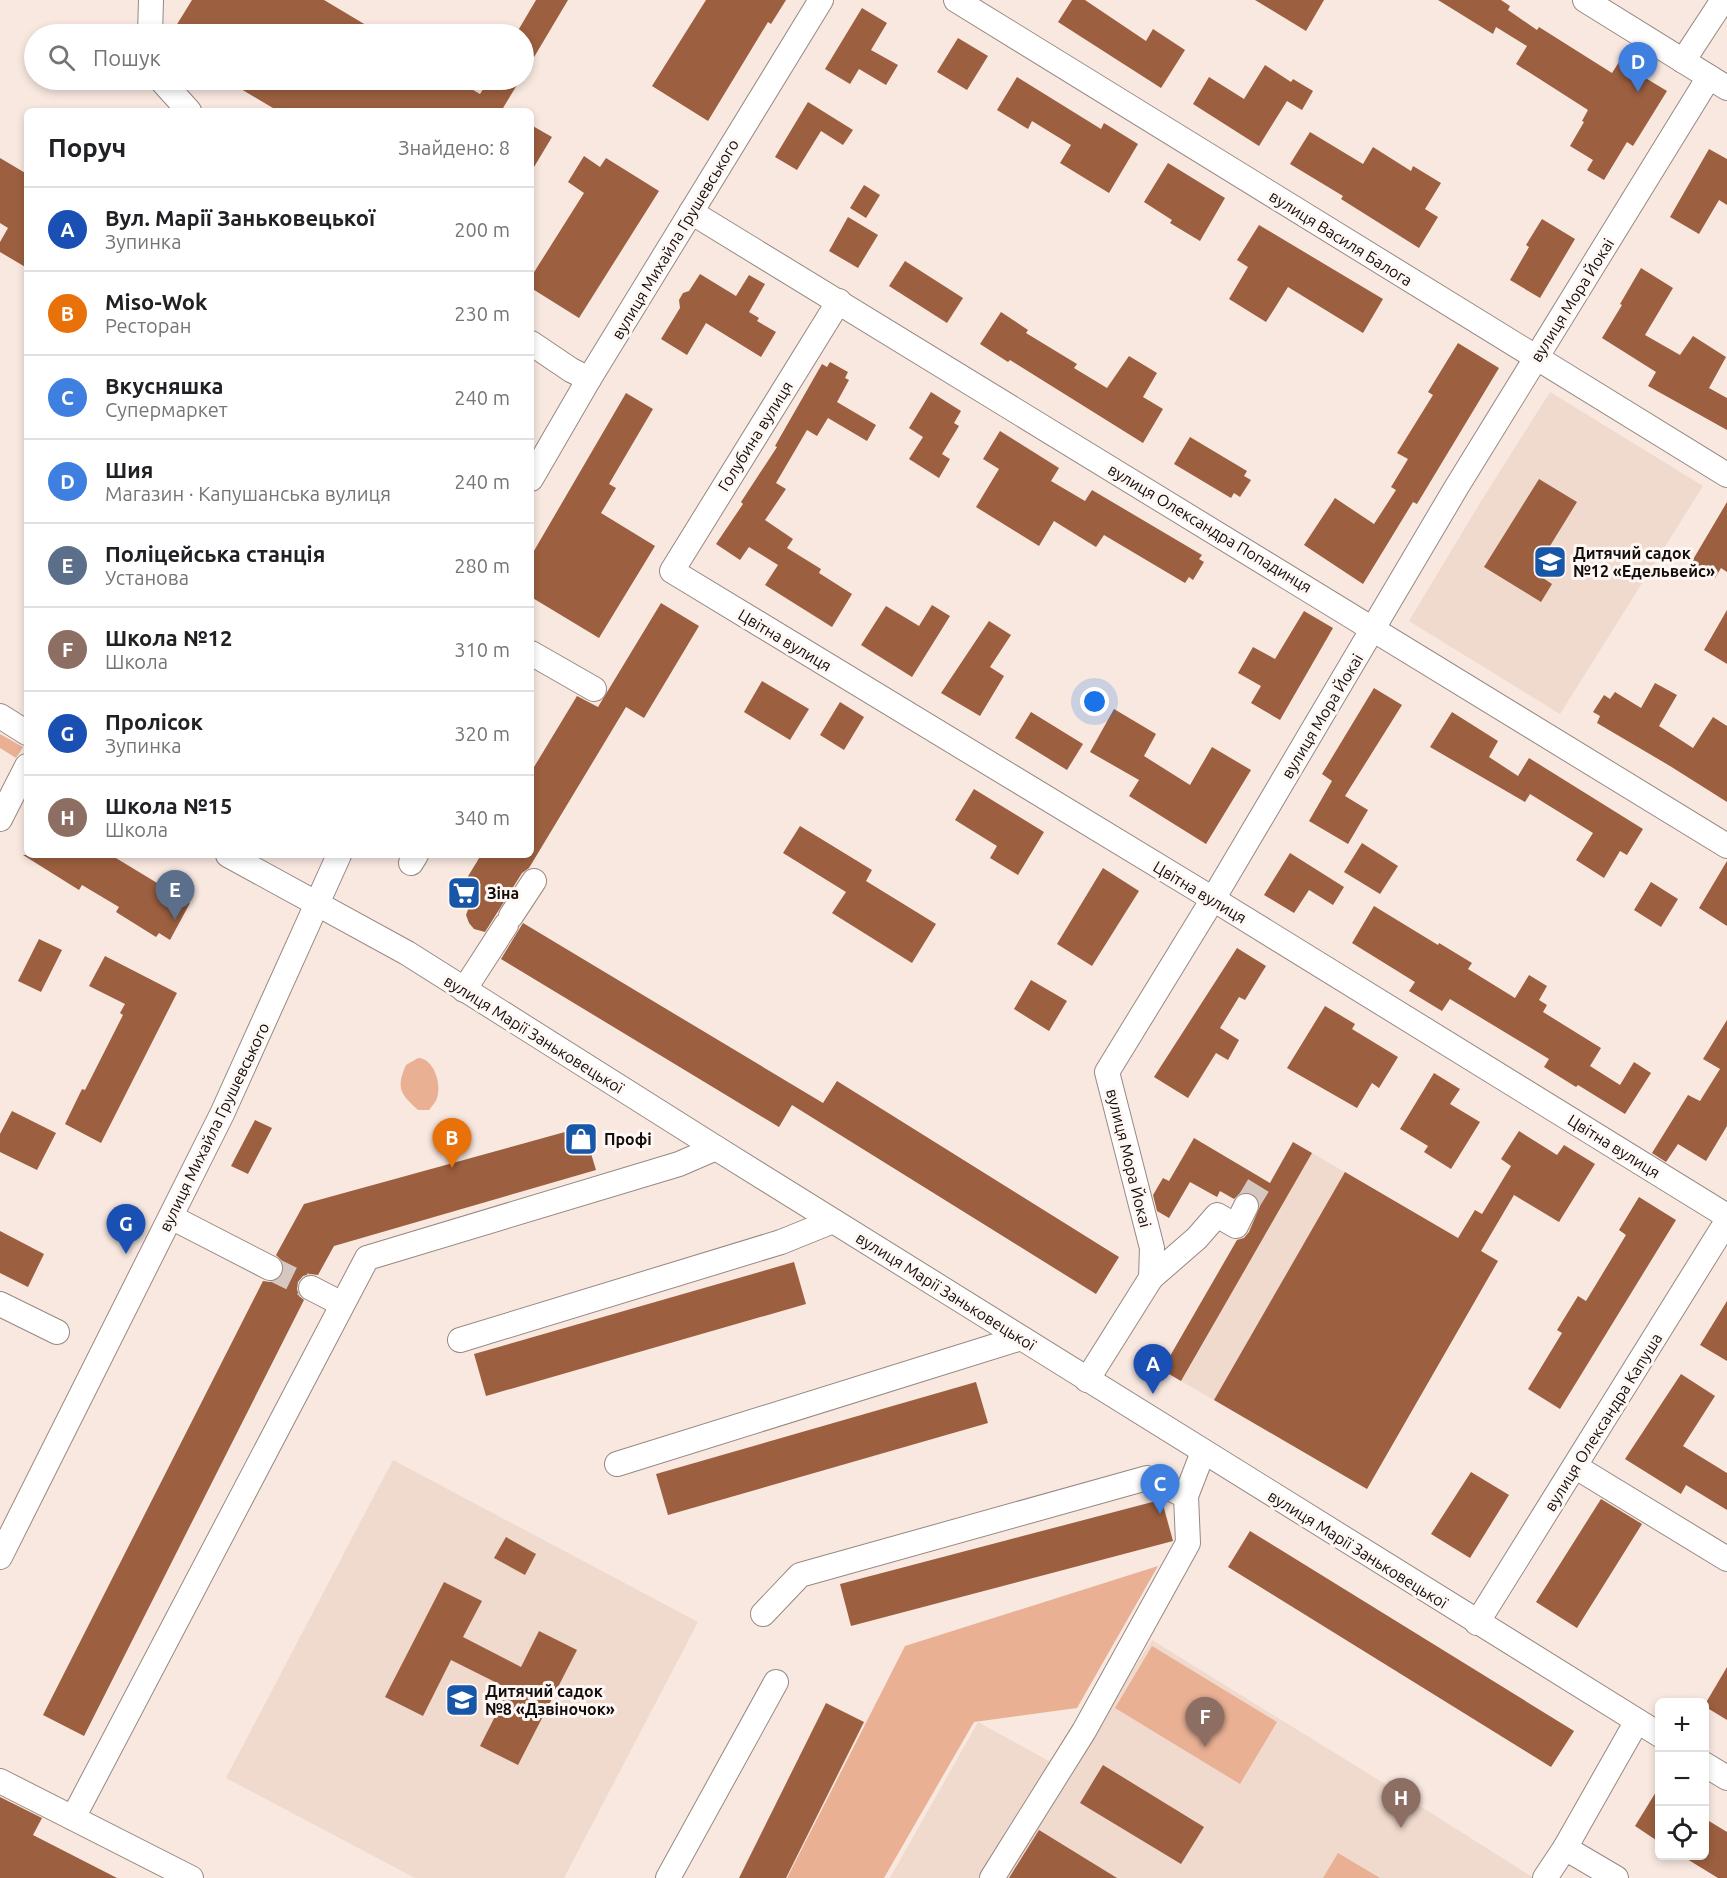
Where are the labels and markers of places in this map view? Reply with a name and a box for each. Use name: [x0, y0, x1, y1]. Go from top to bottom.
pin: D: [1618, 42, 1658, 92]
school or university icon: Дитячий садок №12 «Едельвейс»: [1532, 544, 1568, 580]
place label: Дитячий садок №12 «Едельвейс»: [1573, 544, 1715, 580]
pin: E: [156, 870, 195, 920]
supermarket icon: Зіна: [446, 875, 482, 911]
place label: Зіна: [487, 884, 519, 902]
pin: B: [432, 1118, 472, 1168]
shop icon: Профі: [563, 1121, 599, 1157]
place label: Профі: [604, 1130, 652, 1148]
pin: G: [106, 1204, 146, 1254]
pin: A: [1134, 1344, 1172, 1394]
pin: C: [1140, 1464, 1180, 1514]
school or university icon: Дитячий садок №8 «Дзвіночок»: [444, 1682, 480, 1718]
place label: Дитячий садок №8 «Дзвіночок»: [485, 1682, 615, 1718]
pin: F: [1186, 1698, 1224, 1747]
pin: H: [1382, 1778, 1420, 1828]

